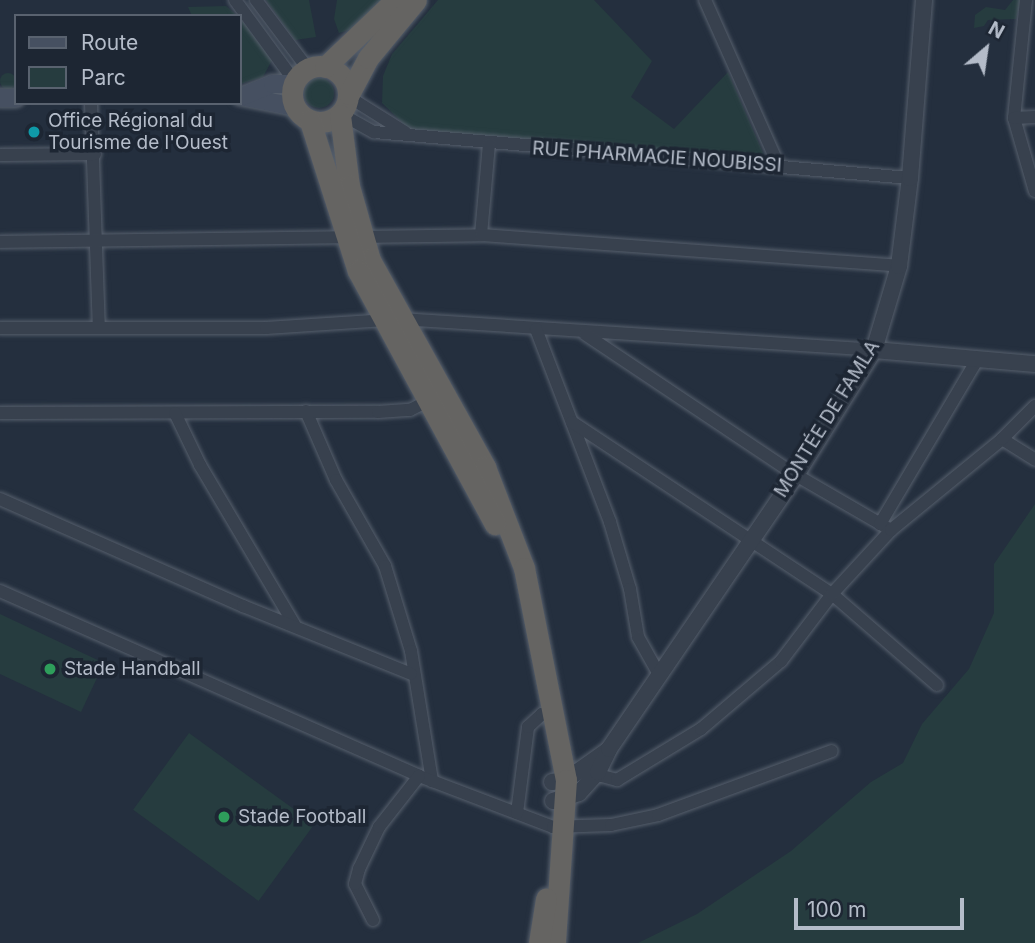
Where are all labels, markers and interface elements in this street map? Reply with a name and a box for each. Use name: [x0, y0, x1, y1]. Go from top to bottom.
legend: [14, 14, 242, 105]
north arrow: [951, 14, 1021, 84]
text: N: [985, 17, 1008, 44]
text: Route: [81, 30, 138, 55]
text: Parc: [81, 65, 126, 90]
place label: Office Régional du Tourisme de l'Ouest: [48, 110, 228, 154]
marker: Office Régional du Tourisme de l'Ouest: [26, 124, 42, 140]
street label: RUE PHARMACIE NOUBISSI: [531, 137, 783, 177]
street label: MONTÉE DE FAMLA: [769, 336, 885, 502]
place label: Stade Handball: [64, 658, 201, 680]
marker: Stade Handball: [42, 661, 58, 677]
place label: Stade Football: [238, 806, 366, 828]
marker: Stade Football: [216, 809, 232, 825]
scale bar: [797, 884, 967, 928]
text: 100 m: [807, 897, 866, 922]

